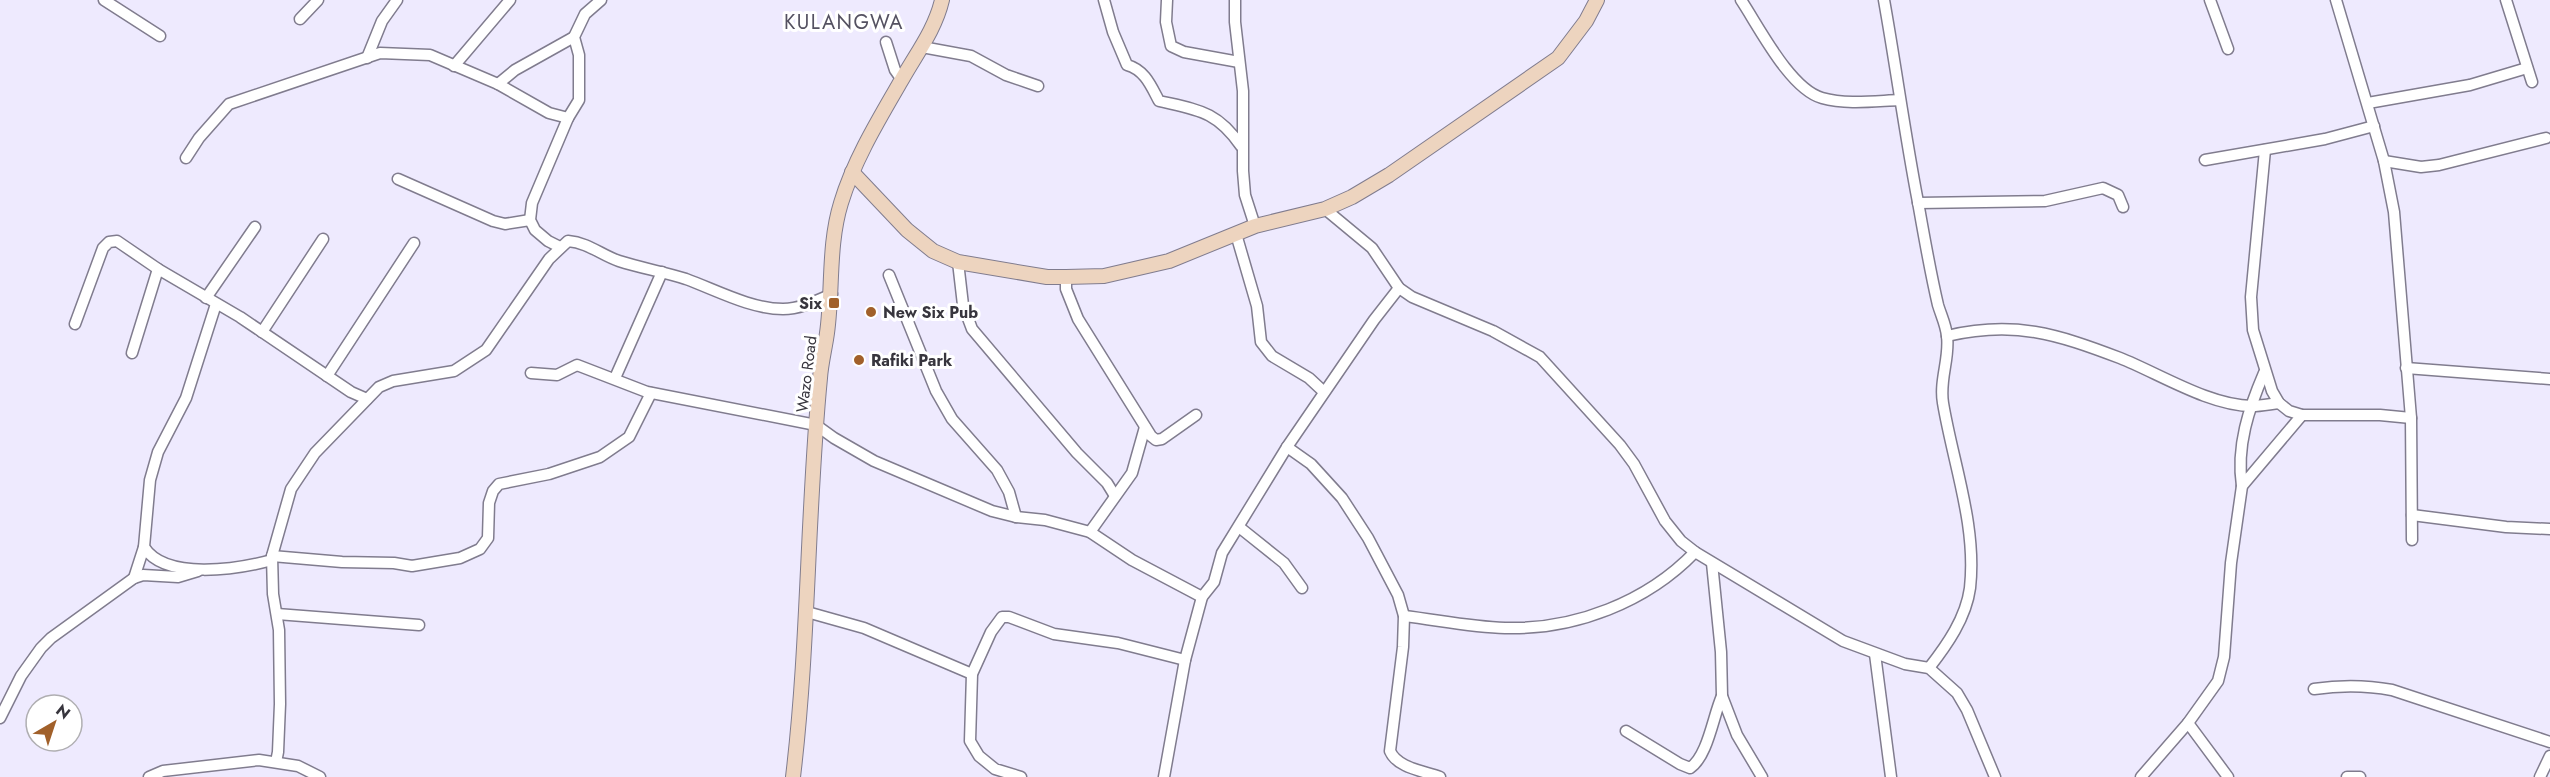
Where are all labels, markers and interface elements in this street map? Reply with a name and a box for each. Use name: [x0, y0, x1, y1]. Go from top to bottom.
district label: KULANGWA: [784, 8, 904, 37]
place label: Six: [799, 292, 822, 315]
marker: Six: [827, 296, 841, 310]
place label: New Six Pub: [883, 301, 978, 324]
marker: New Six Pub: [864, 305, 878, 319]
street label: Wazo Road: [790, 334, 823, 414]
place label: Rafiki Park: [871, 349, 953, 372]
marker: Rafiki Park: [852, 353, 866, 367]
north arrow: [24, 693, 84, 753]
text: N: [51, 699, 75, 725]

